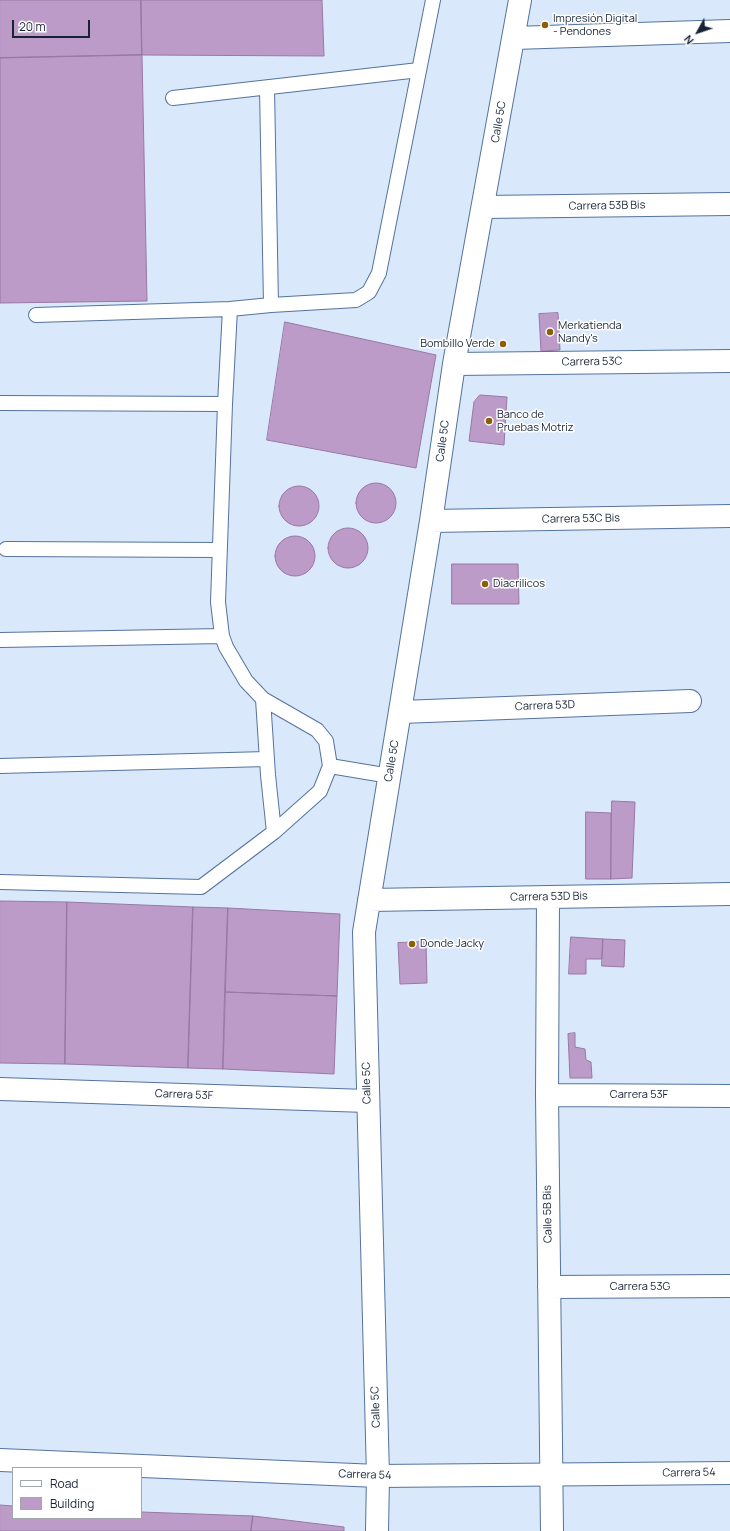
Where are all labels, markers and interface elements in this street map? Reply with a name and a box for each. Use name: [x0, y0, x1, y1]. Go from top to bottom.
scale bar: [14, 12, 92, 38]
place label: Impresión Digital - Pendones: [553, 12, 637, 38]
north arrow: [678, 12, 718, 52]
text: 20 m: [19, 18, 46, 35]
marker: Impresión Digital - Pendones: [540, 20, 550, 30]
text: N: [680, 32, 697, 48]
street label: Calle 5C: [489, 100, 509, 144]
street label: Carrera 53B Bis: [569, 199, 645, 213]
place label: Merkatienda Nandy's: [558, 319, 622, 345]
marker: Merkatienda Nandy's: [545, 327, 555, 337]
place label: Bombillo Verde: [420, 337, 495, 351]
marker: Bombillo Verde: [498, 339, 508, 349]
street label: Carrera 53C: [562, 355, 622, 369]
place label: Banco de Pruebas Motriz: [497, 408, 574, 434]
marker: Banco de Pruebas Motriz: [484, 416, 494, 426]
street label: Calle 5C: [434, 419, 452, 463]
street label: Carrera 53C Bis: [542, 512, 620, 526]
place label: Diacrilicos: [493, 577, 545, 591]
marker: Diacrilicos: [480, 579, 490, 589]
street label: Carrera 53D: [515, 698, 575, 714]
street label: Calle 5C: [382, 739, 402, 783]
street label: Carrera 53D Bis: [510, 890, 588, 904]
place label: Donde Jacky: [420, 937, 484, 951]
marker: Donde Jacky: [407, 939, 417, 949]
street label: Calle 5C: [360, 1062, 374, 1104]
street label: Carrera 53F: [155, 1087, 213, 1103]
street label: Carrera 53F: [610, 1088, 668, 1102]
street label: Calle 5B Bis: [541, 1185, 555, 1243]
street label: Carrera 53G: [610, 1280, 670, 1294]
street label: Calle 5C: [369, 1386, 383, 1428]
street label: Carrera 54: [662, 1466, 716, 1480]
legend: [12, 1467, 142, 1519]
street label: Carrera 54: [338, 1467, 392, 1483]
text: Road: [50, 1475, 78, 1492]
text: Building: [50, 1495, 94, 1512]

